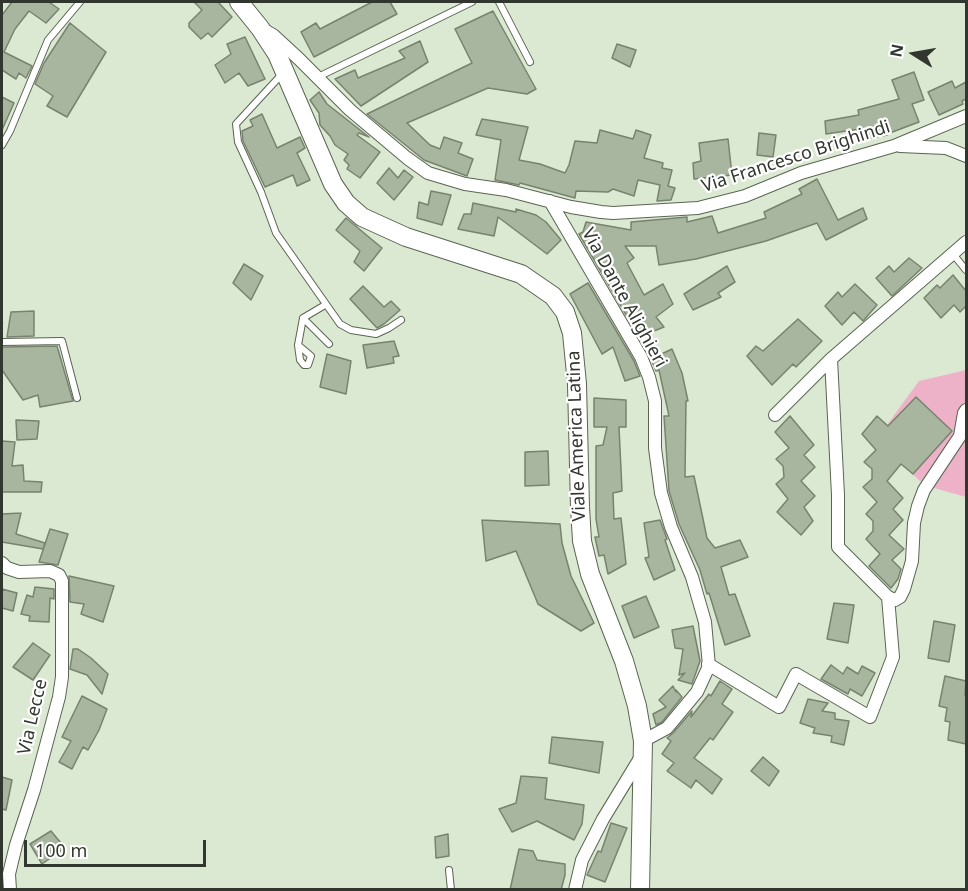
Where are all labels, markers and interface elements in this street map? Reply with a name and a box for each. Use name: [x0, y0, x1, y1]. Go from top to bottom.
north arrow: [884, 24, 944, 84]
text: N: [884, 42, 908, 59]
street label: Via Francesco Brighindi: [699, 116, 893, 198]
street label: Via Dante Alighieri: [577, 225, 671, 371]
street label: Viale America Latina: [563, 350, 591, 522]
street label: Via Lecce: [14, 677, 52, 757]
scale bar: [27, 828, 208, 866]
text: 100 m: [35, 838, 87, 862]

